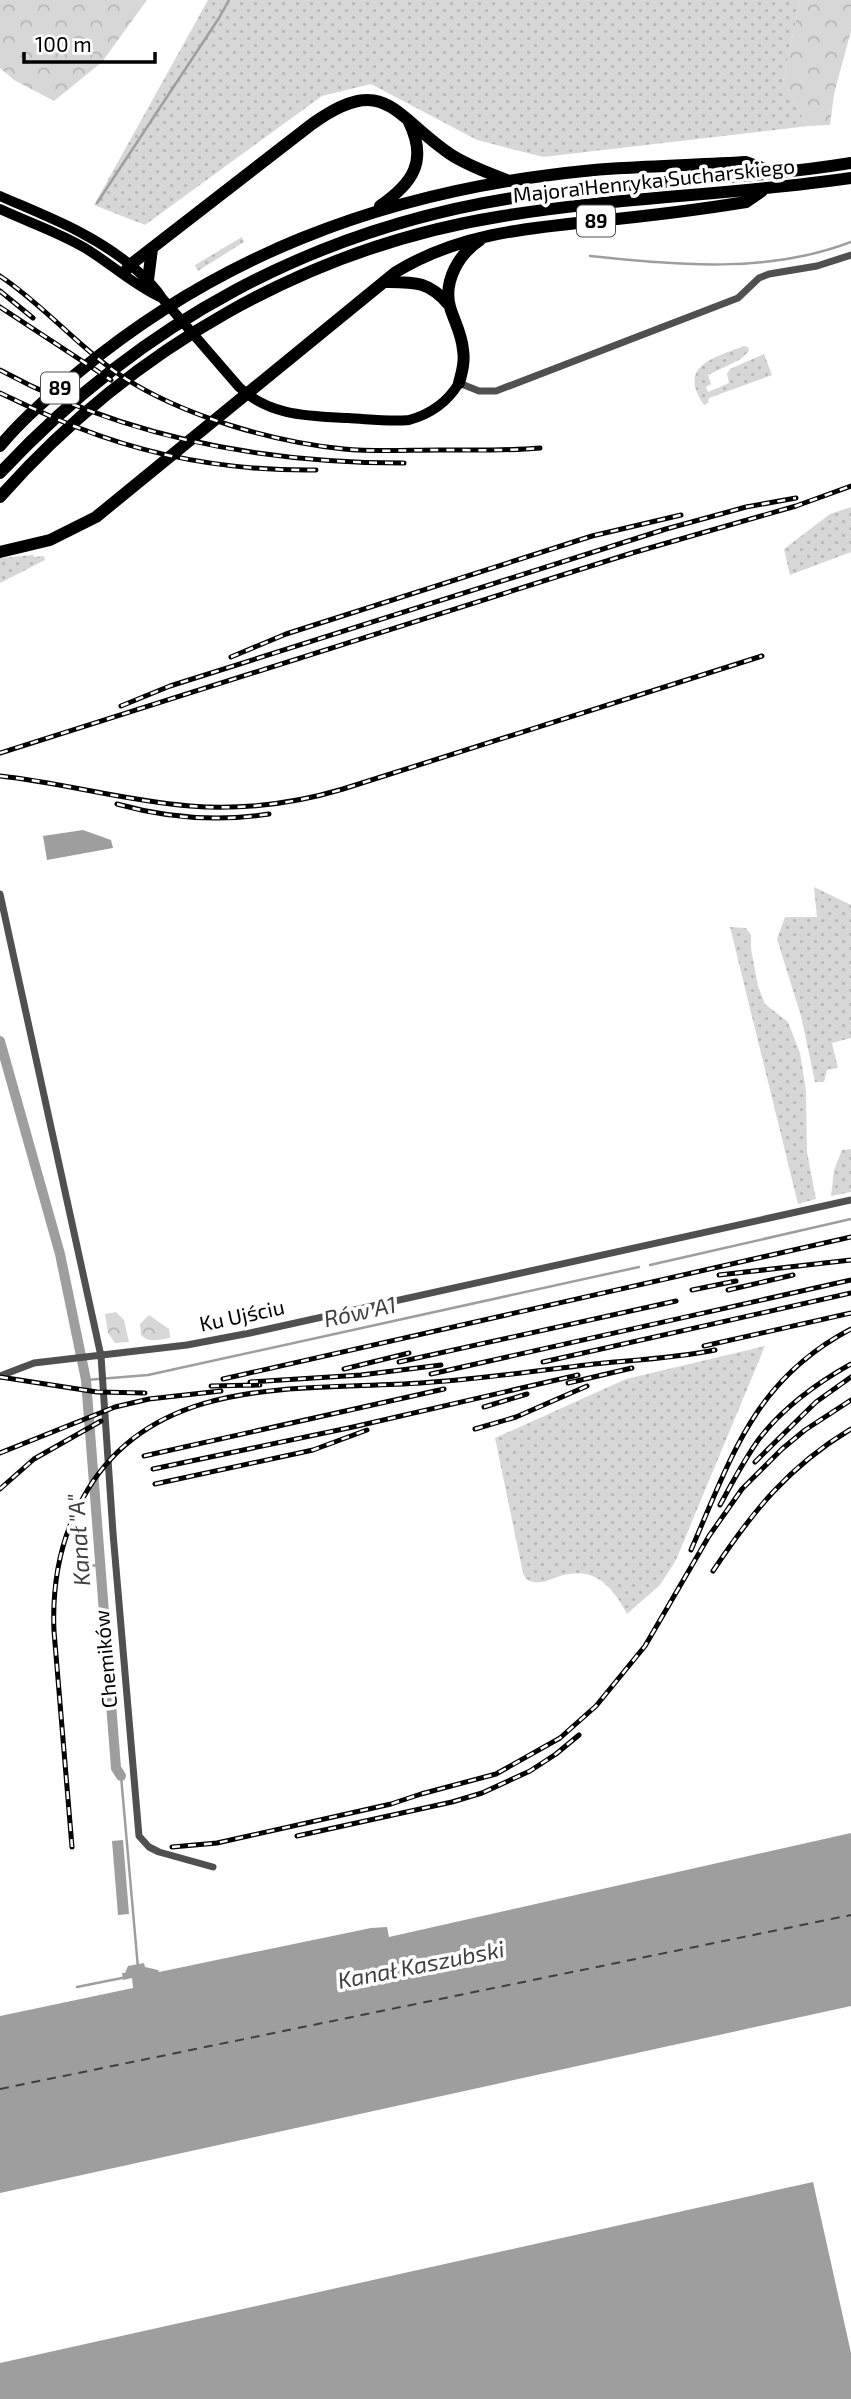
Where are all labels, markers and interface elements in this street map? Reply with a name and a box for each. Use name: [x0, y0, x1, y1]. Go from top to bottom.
scale bar: [24, 21, 156, 65]
text: 100 m: [35, 31, 92, 56]
street label: Majora Henryka Sucharskiego: [512, 152, 796, 208]
road number: 89: [577, 206, 615, 236]
road number: 89: [41, 372, 79, 404]
water label: Rów A1: [321, 1290, 399, 1332]
street label: Ku Ujściu: [197, 1293, 287, 1337]
water label: Kanał "A": [61, 1493, 95, 1587]
street label: Chemików: [88, 1609, 121, 1709]
water label: Kanał Kaszubski: [335, 1934, 507, 1994]

